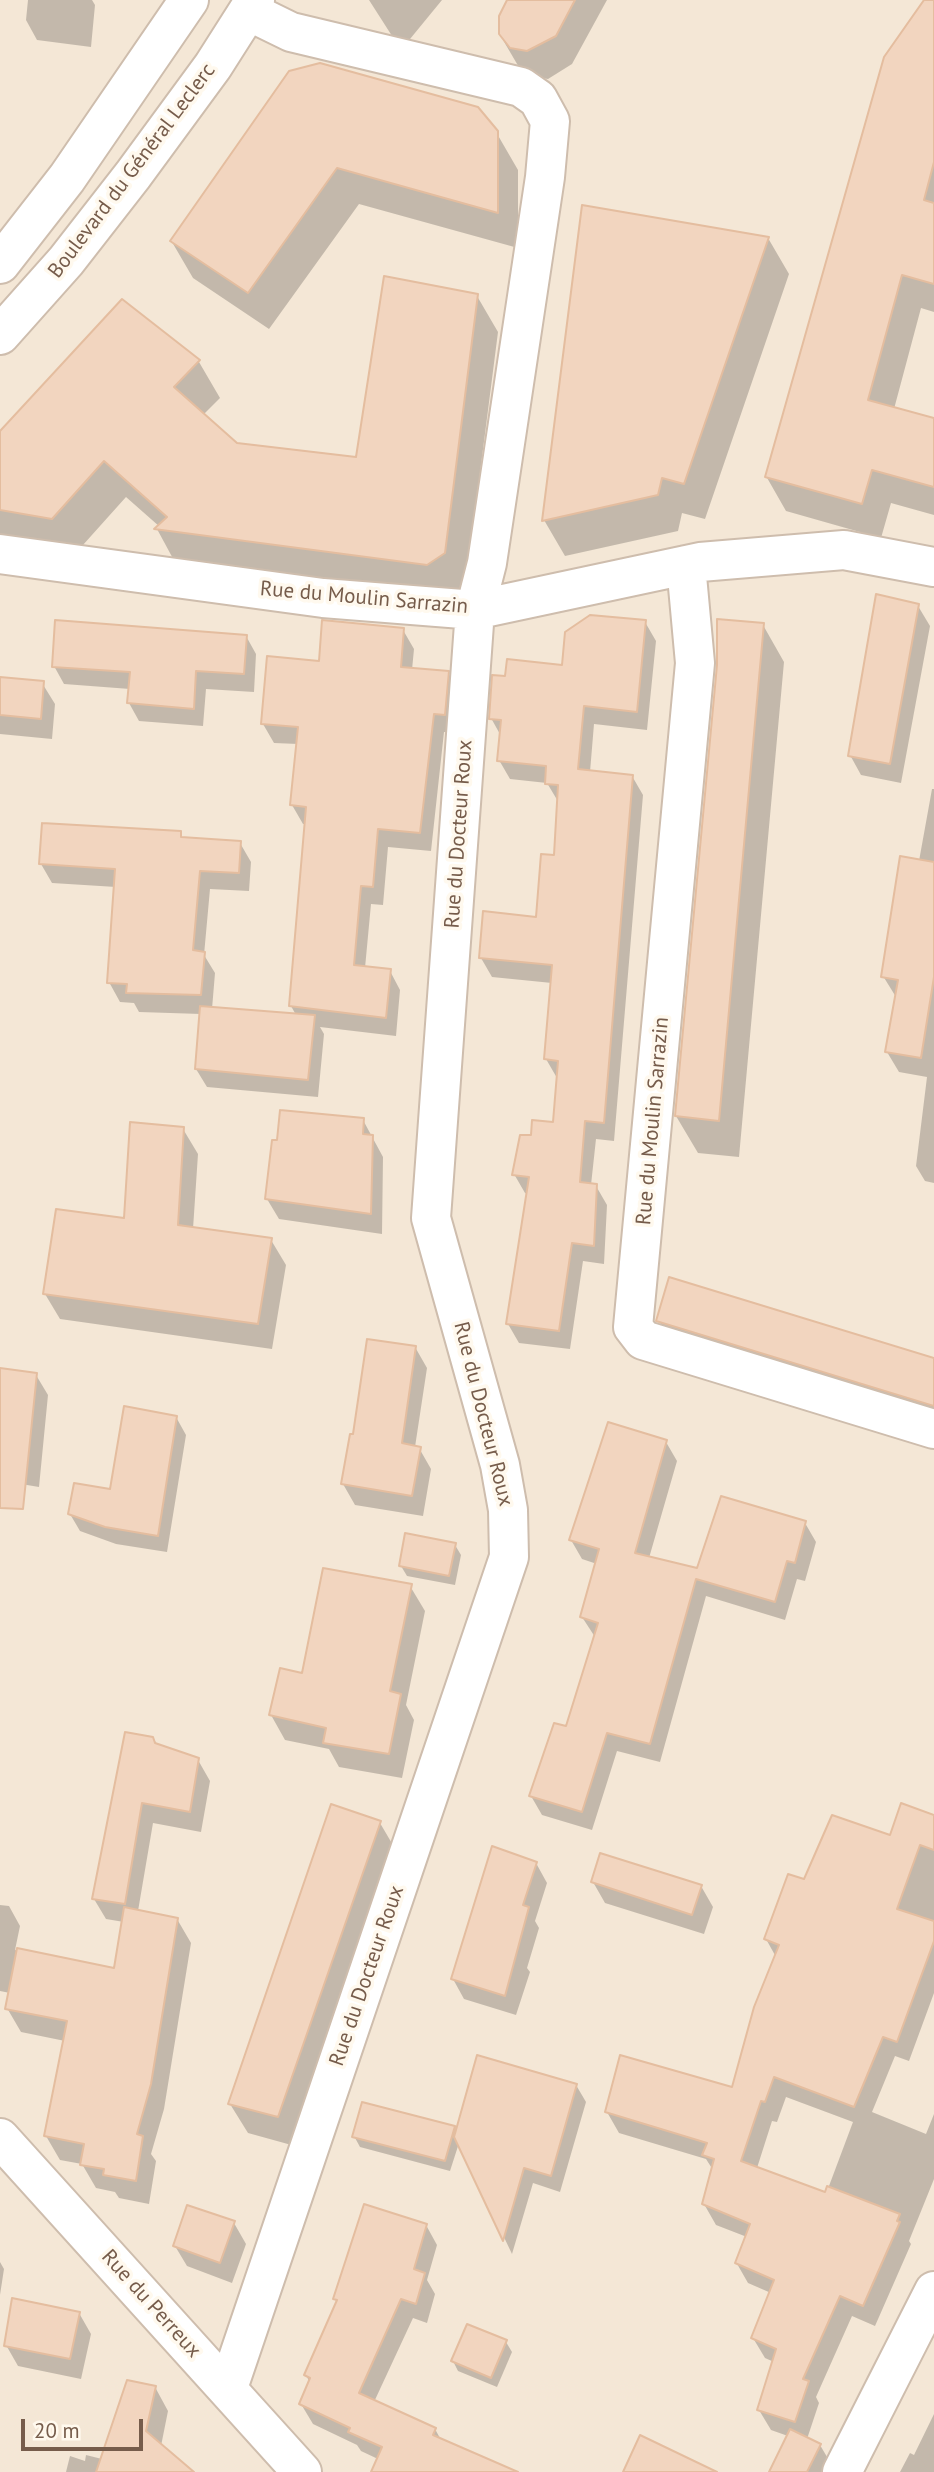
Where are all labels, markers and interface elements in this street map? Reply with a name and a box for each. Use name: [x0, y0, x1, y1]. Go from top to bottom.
street label: Boulevard du Général Leclerc: [43, 59, 221, 283]
street label: Rue du Moulin Sarrazin: [259, 576, 469, 620]
street label: Rue du Docteur Roux: [440, 739, 478, 929]
street label: Rue du Moulin Sarrazin: [631, 1016, 675, 1226]
street label: Rue du Docteur Roux: [448, 1319, 518, 1509]
street label: Rue du Docteur Roux: [324, 1883, 410, 2069]
street label: Rue du Perreux: [96, 2245, 206, 2363]
scale bar: [24, 2406, 147, 2450]
text: 20 m: [34, 2417, 80, 2444]

